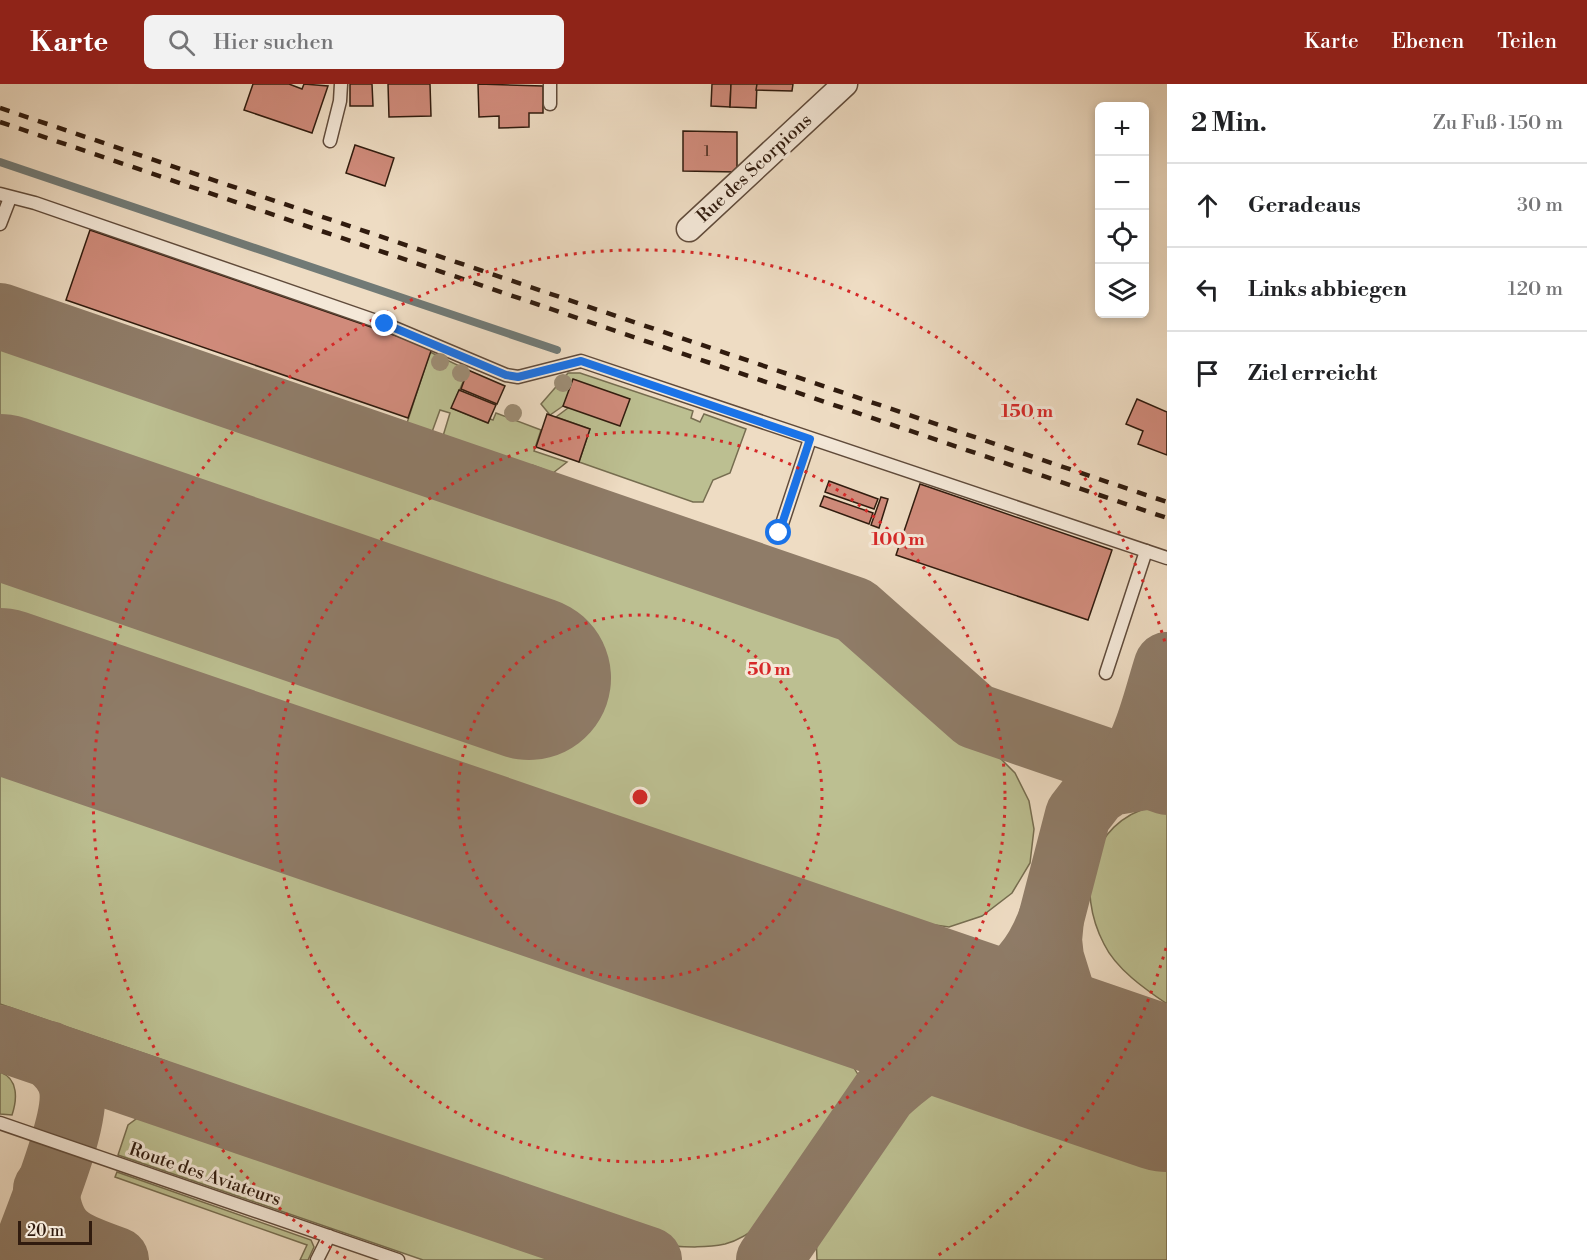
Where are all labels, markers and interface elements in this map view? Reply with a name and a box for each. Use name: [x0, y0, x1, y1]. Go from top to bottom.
search box: [144, 15, 564, 69]
text: Karte: [30, 25, 108, 60]
icon: search: [165, 26, 198, 59]
text: Hier suchen: [213, 29, 334, 56]
text: Karte: [1304, 29, 1359, 55]
text: Ebenen: [1392, 29, 1464, 55]
text: Teilen: [1497, 29, 1557, 55]
map controls: [1095, 102, 1149, 318]
button: +: [1095, 102, 1149, 156]
text: 2 Min.: [1191, 107, 1267, 139]
street label: Rue des Scorpions: [692, 109, 817, 228]
text: Zu Fuß · 150 m: [1433, 111, 1563, 136]
house number: 1: [704, 142, 711, 161]
button: −: [1095, 156, 1149, 210]
icon: ahead: [1191, 189, 1224, 222]
text: Geradeaus: [1248, 192, 1361, 219]
text: 30 m: [1517, 193, 1563, 218]
button: locate: [1095, 210, 1149, 264]
button: layers: [1095, 264, 1149, 318]
icon: left: [1191, 273, 1224, 306]
text: Links abbiegen: [1248, 276, 1407, 303]
text: 120 m: [1508, 277, 1563, 302]
route end: [371, 310, 397, 336]
icon: arrive: [1191, 357, 1224, 390]
text: Ziel erreicht: [1248, 360, 1377, 387]
text: 150 m: [1001, 400, 1054, 423]
route start: [765, 519, 791, 545]
text: 100 m: [871, 528, 925, 551]
text: 50 m: [747, 658, 791, 681]
centre of rings: [630, 787, 650, 807]
street label: Route des Aviateurs: [126, 1138, 284, 1211]
scale bar: [18, 1218, 92, 1246]
text: 20 m: [27, 1221, 64, 1241]

